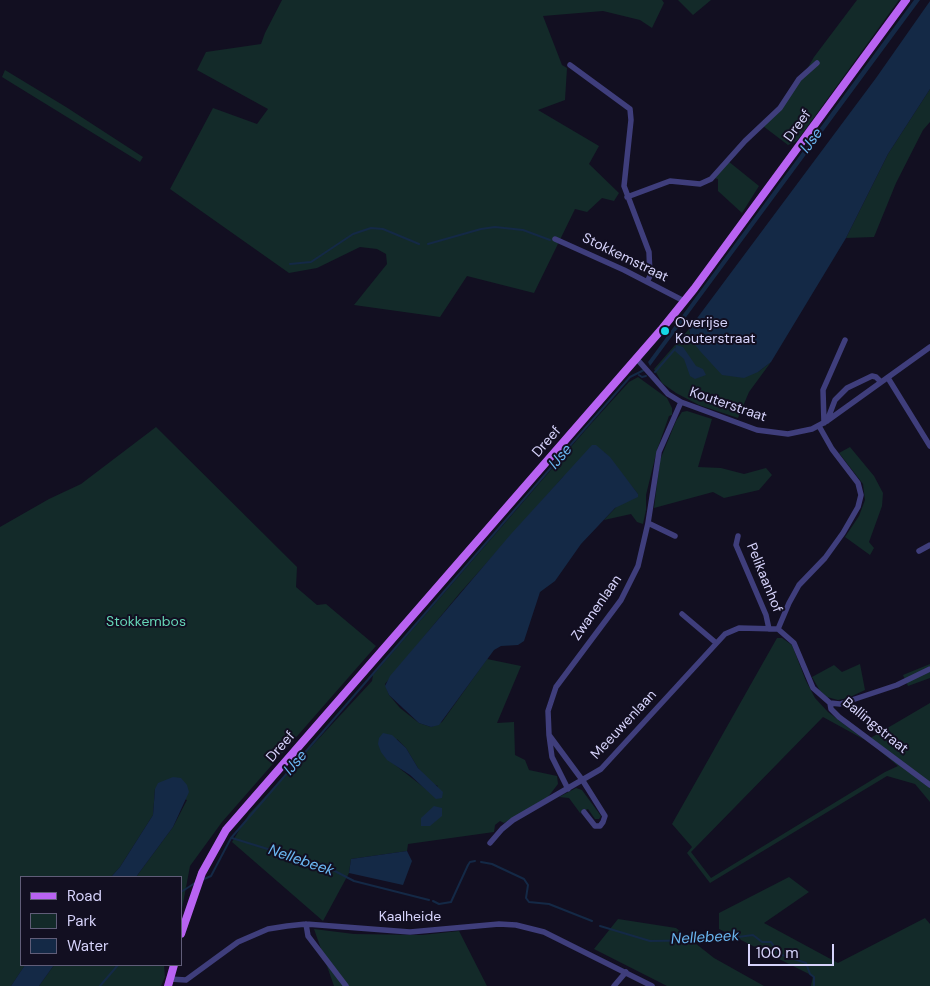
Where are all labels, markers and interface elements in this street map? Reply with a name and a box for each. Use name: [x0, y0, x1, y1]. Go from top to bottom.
street label: Dreef: [781, 107, 815, 145]
water label: IJse: [797, 125, 827, 157]
street label: Stokkemstraat: [579, 230, 671, 286]
place label: Overijse Kouterstraat: [675, 315, 755, 348]
marker: Overijse Kouterstraat: [659, 325, 671, 337]
street label: Kouterstraat: [687, 384, 769, 426]
street label: Dreef: [529, 423, 565, 461]
water label: IJse: [545, 441, 577, 473]
street label: Pelikaanhof: [742, 541, 786, 615]
street label: Zwanenlaan: [568, 572, 626, 644]
park label: Stokkembos: [106, 614, 186, 630]
street label: Meeuwenlaan: [588, 687, 660, 763]
street label: Ballingstraat: [839, 694, 911, 758]
street label: Dreef: [263, 728, 299, 766]
water label: IJse: [280, 747, 312, 779]
water label: Nellebeek: [266, 841, 336, 881]
legend: [20, 876, 182, 966]
text: Road: [67, 886, 102, 906]
street label: Kaalheide: [379, 909, 441, 925]
text: Park: [67, 911, 97, 931]
water label: Nellebeek: [670, 927, 740, 949]
scale bar: [750, 934, 836, 966]
text: Water: [67, 936, 108, 956]
text: 100 m: [756, 943, 799, 963]

